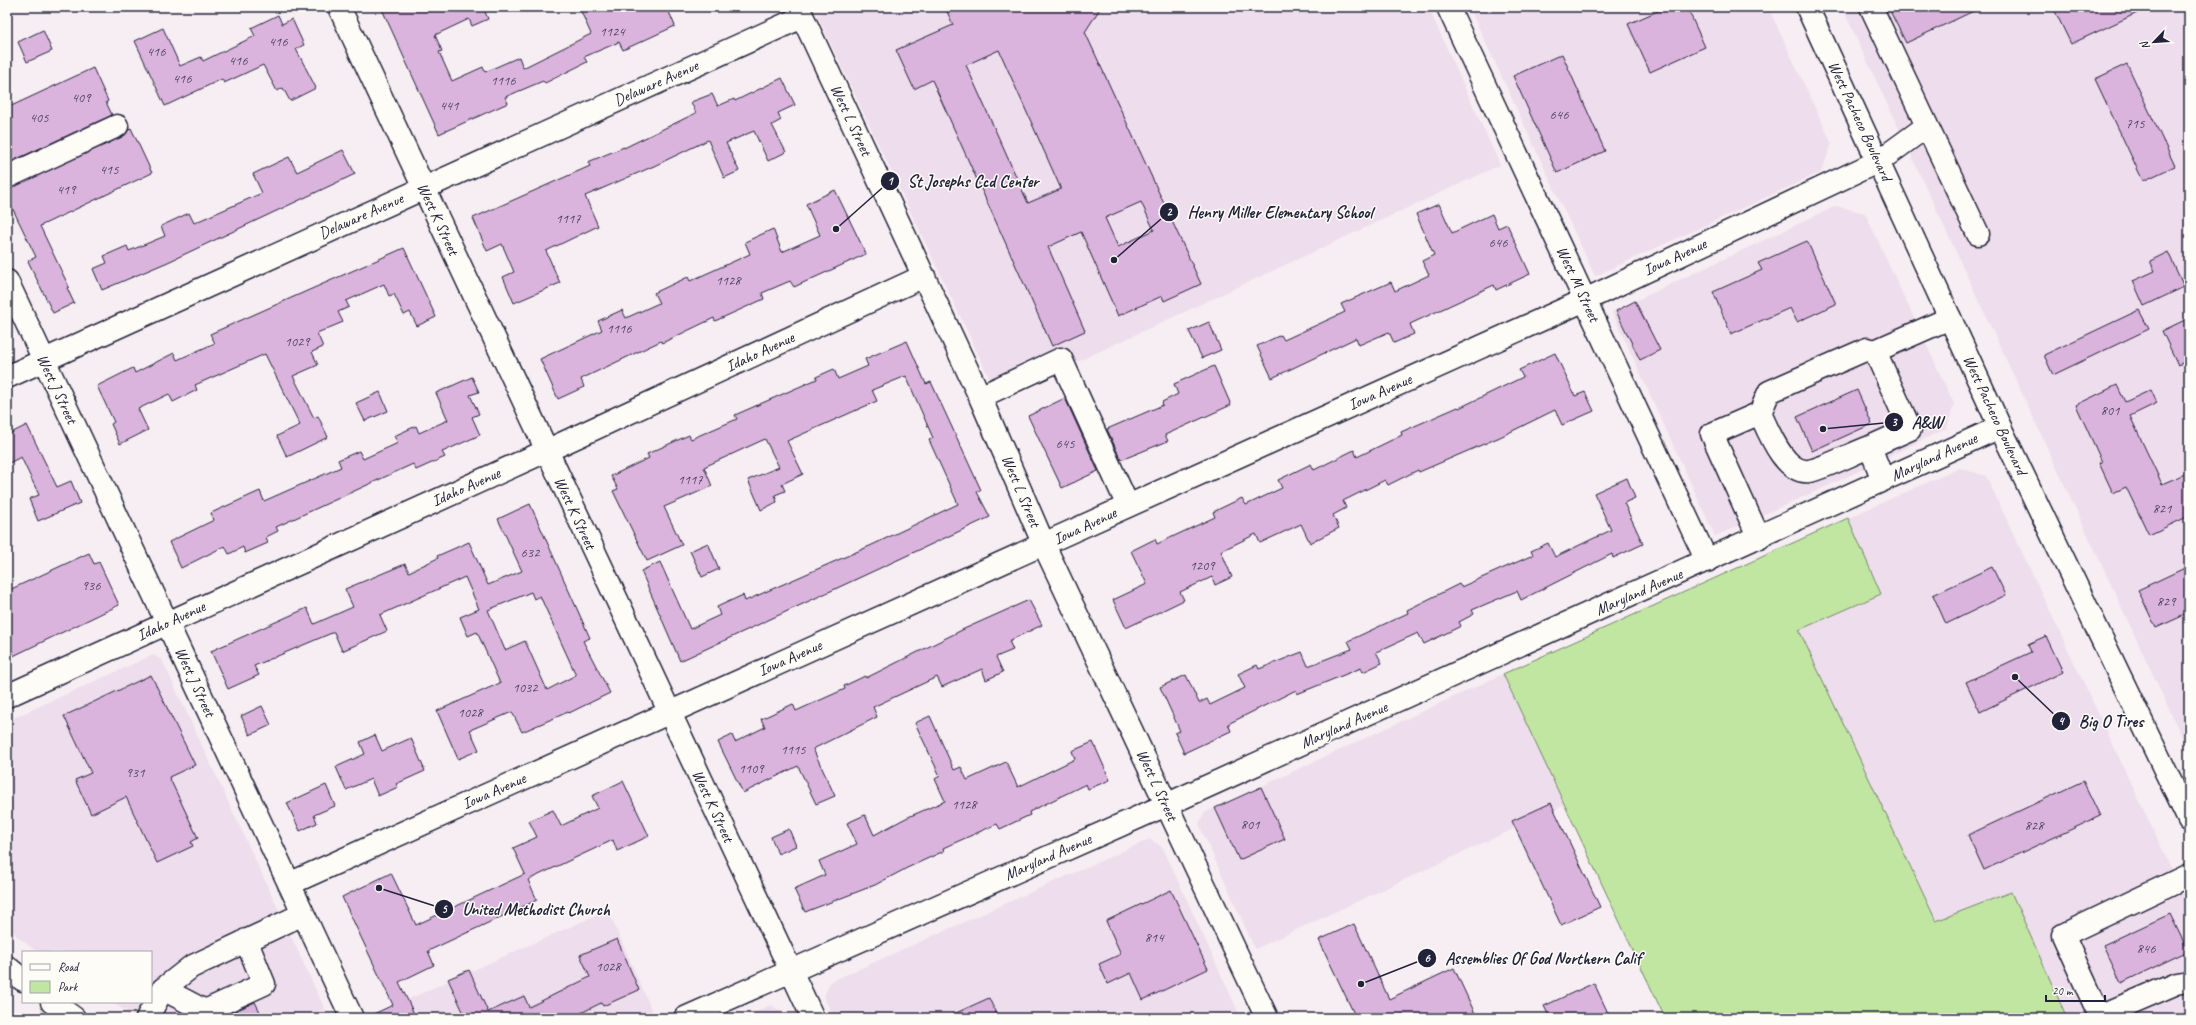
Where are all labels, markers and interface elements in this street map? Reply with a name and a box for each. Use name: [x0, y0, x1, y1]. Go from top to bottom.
north arrow: [2134, 22, 2174, 62]
house number: 1124: [599, 23, 626, 40]
house number: 416: [269, 33, 288, 50]
text: N: [2136, 38, 2153, 52]
house number: 416: [147, 43, 166, 60]
house number: 416: [229, 52, 248, 69]
street label: Delaware Avenue: [611, 55, 703, 111]
street label: West Pacheco Boulevard: [1824, 58, 1898, 186]
house number: 416: [173, 70, 192, 87]
house number: 1116: [490, 72, 516, 89]
street label: West L Street: [826, 81, 877, 160]
house number: 409: [72, 89, 92, 106]
house number: 441: [440, 97, 459, 114]
house number: 646: [1550, 106, 1569, 123]
house number: 405: [30, 109, 49, 126]
house number: 715: [2126, 115, 2145, 132]
house number: 415: [100, 161, 119, 178]
callout: St Josephs Ccd Center: [880, 167, 1046, 196]
text: St Josephs Ccd Center: [908, 171, 1040, 192]
text: 1: [887, 173, 894, 189]
street label: West K Street: [413, 180, 464, 260]
house number: 419: [57, 181, 77, 198]
street label: Delaware Avenue: [316, 188, 408, 244]
callout: Henry Miller Elementary School: [1159, 197, 1380, 226]
text: Henry Miller Elementary School: [1188, 202, 1375, 223]
text: 2: [1166, 204, 1173, 220]
house number: 1117: [555, 210, 581, 227]
street label: Iowa Avenue: [1640, 233, 1711, 280]
house number: 646: [1489, 234, 1508, 251]
street label: West M Street: [1552, 243, 1605, 327]
house number: 1128: [715, 272, 742, 289]
house number: 1116: [606, 320, 632, 337]
street label: Idaho Avenue: [723, 327, 799, 376]
house number: 1029: [284, 333, 311, 350]
street label: West J Street: [32, 351, 83, 429]
street label: West Pacheco Boulevard: [1959, 352, 2033, 480]
street label: Iowa Avenue: [1345, 368, 1416, 415]
house number: 801: [2101, 402, 2120, 419]
callout: A&W: [1884, 408, 1951, 437]
text: A&W: [1912, 412, 1946, 433]
text: 3: [1891, 414, 1898, 430]
street label: Maryland Avenue: [1888, 428, 1982, 486]
house number: 645: [1056, 435, 1075, 452]
street label: West L Street: [997, 452, 1046, 532]
street label: Idaho Avenue: [429, 462, 505, 511]
house number: 1117: [677, 471, 703, 488]
street label: West K Street: [550, 474, 601, 554]
house number: 821: [2153, 500, 2172, 517]
street label: Iowa Avenue: [1050, 502, 1121, 549]
house number: 632: [521, 544, 541, 561]
house number: 1209: [1189, 557, 1216, 574]
street label: Maryland Avenue: [1592, 563, 1687, 620]
house number: 936: [82, 577, 101, 594]
house number: 829: [2157, 593, 2177, 610]
street label: Idaho Avenue: [134, 596, 210, 645]
street label: Iowa Avenue: [755, 634, 826, 681]
street label: West J Street: [170, 644, 221, 722]
house number: 1032: [512, 679, 539, 696]
street label: Maryland Avenue: [1297, 696, 1392, 753]
house number: 1028: [457, 704, 484, 721]
callout: Big O Tires: [2051, 706, 2151, 735]
text: Big O Tires: [2079, 711, 2145, 732]
text: 4: [2058, 713, 2065, 729]
house number: 1115: [780, 741, 806, 758]
street label: West L Street: [1132, 746, 1183, 825]
house number: 1109: [738, 760, 765, 777]
house number: 931: [126, 764, 145, 781]
street label: Iowa Avenue: [459, 767, 530, 814]
street label: West K Street: [688, 767, 739, 847]
house number: 1128: [951, 796, 978, 813]
house number: 801: [1241, 816, 1260, 833]
house number: 828: [2025, 817, 2045, 834]
street label: Maryland Avenue: [1001, 828, 1096, 885]
callout: United Methodist Church: [434, 894, 619, 923]
text: United Methodist Church: [462, 899, 611, 920]
text: 5: [441, 901, 448, 917]
house number: 814: [1145, 929, 1165, 946]
house number: 846: [2137, 940, 2156, 957]
callout: Assemblies Of God Northern Calif: [1417, 944, 1649, 973]
text: Assemblies Of God Northern Calif: [1445, 948, 1646, 969]
text: 6: [1424, 950, 1431, 966]
legend: [22, 951, 152, 1003]
house number: 1028: [595, 958, 622, 975]
text: Road: [58, 959, 80, 975]
scale bar: [2046, 977, 2105, 1003]
text: Park: [58, 979, 79, 995]
text: 20 m: [2052, 983, 2074, 999]

